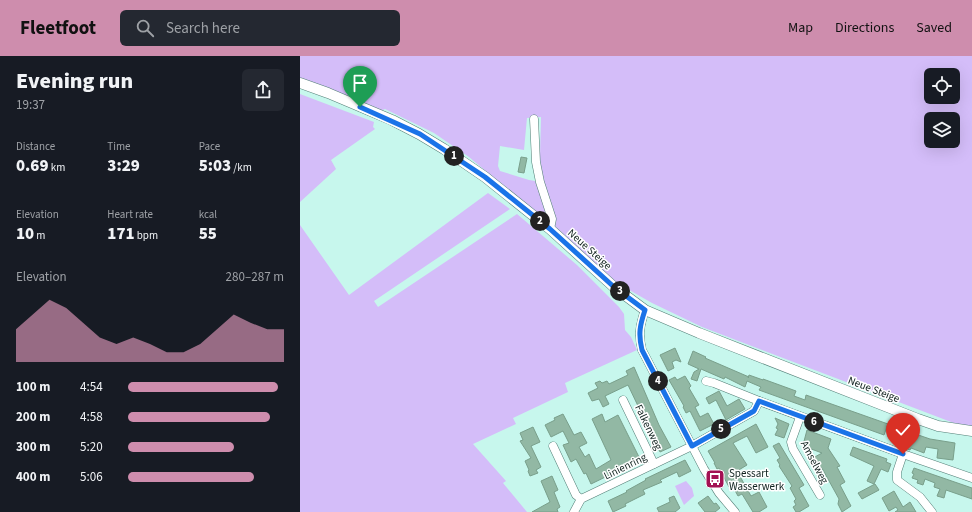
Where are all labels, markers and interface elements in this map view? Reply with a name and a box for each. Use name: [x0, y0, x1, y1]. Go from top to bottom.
search box: [120, 10, 400, 46]
text: Fleetfoot: [20, 15, 96, 42]
icon: search: [134, 17, 156, 39]
text: Search here: [166, 18, 240, 39]
text: Map: [788, 18, 813, 38]
text: Directions: [835, 18, 894, 38]
text: Saved: [916, 18, 952, 38]
text: Evening run: [16, 65, 133, 97]
pin: [343, 66, 377, 107]
map controls: [924, 68, 960, 148]
button: locate: [924, 68, 960, 104]
button: share: [242, 69, 284, 111]
icon: arrive: [349, 72, 371, 94]
text: 19:37: [16, 96, 45, 114]
button: layers: [924, 112, 960, 148]
text: Distance: [16, 139, 55, 154]
text: Time: [107, 139, 131, 154]
text: Pace: [199, 139, 220, 154]
pin: 1: [444, 146, 464, 166]
text: 1: [451, 148, 457, 163]
text: 0.69: [16, 154, 49, 178]
text: 3:29: [107, 154, 140, 178]
text: 5:03: [199, 154, 231, 178]
text: km: [49, 160, 65, 175]
text: /km: [231, 160, 252, 175]
text: Elevation: [16, 207, 59, 222]
text: Heart rate: [107, 207, 153, 222]
text: kcal: [199, 207, 217, 222]
pin: 2: [530, 211, 550, 231]
text: 2: [537, 213, 543, 228]
text: 10: [16, 222, 34, 246]
text: 171: [107, 222, 135, 246]
text: 55: [199, 222, 217, 246]
street label: Neue Steige: [564, 226, 615, 274]
text: m: [34, 228, 45, 243]
text: bpm: [135, 228, 158, 243]
text: Elevation: [16, 268, 67, 286]
text: 280–287 m: [226, 268, 284, 286]
pin: 3: [610, 281, 630, 301]
text: 3: [617, 283, 623, 298]
pin: 4: [648, 371, 668, 391]
text: 4: [655, 373, 661, 388]
street label: Neue Steige: [846, 373, 902, 406]
text: 100 m: [16, 378, 50, 396]
text: 4:54: [80, 378, 103, 396]
street label: Falkenweg: [631, 402, 666, 453]
text: 200 m: [16, 408, 50, 426]
text: 4:58: [80, 408, 103, 426]
pin: 6: [804, 412, 824, 432]
pin: [886, 413, 920, 454]
text: 6: [811, 414, 817, 429]
pin: 5: [711, 419, 731, 439]
icon: check: [892, 419, 914, 441]
text: 5: [718, 421, 724, 436]
text: 300 m: [16, 438, 50, 456]
text: 5:20: [80, 438, 103, 456]
street label: Amselweg: [797, 438, 832, 487]
street label: Linienring: [601, 449, 650, 483]
place label: Spessart Wasserwerk: [729, 466, 785, 494]
text: 400 m: [16, 468, 50, 486]
text: 5:06: [80, 468, 103, 486]
bus stop icon: Spessart Wasserwerk: [704, 468, 726, 490]

